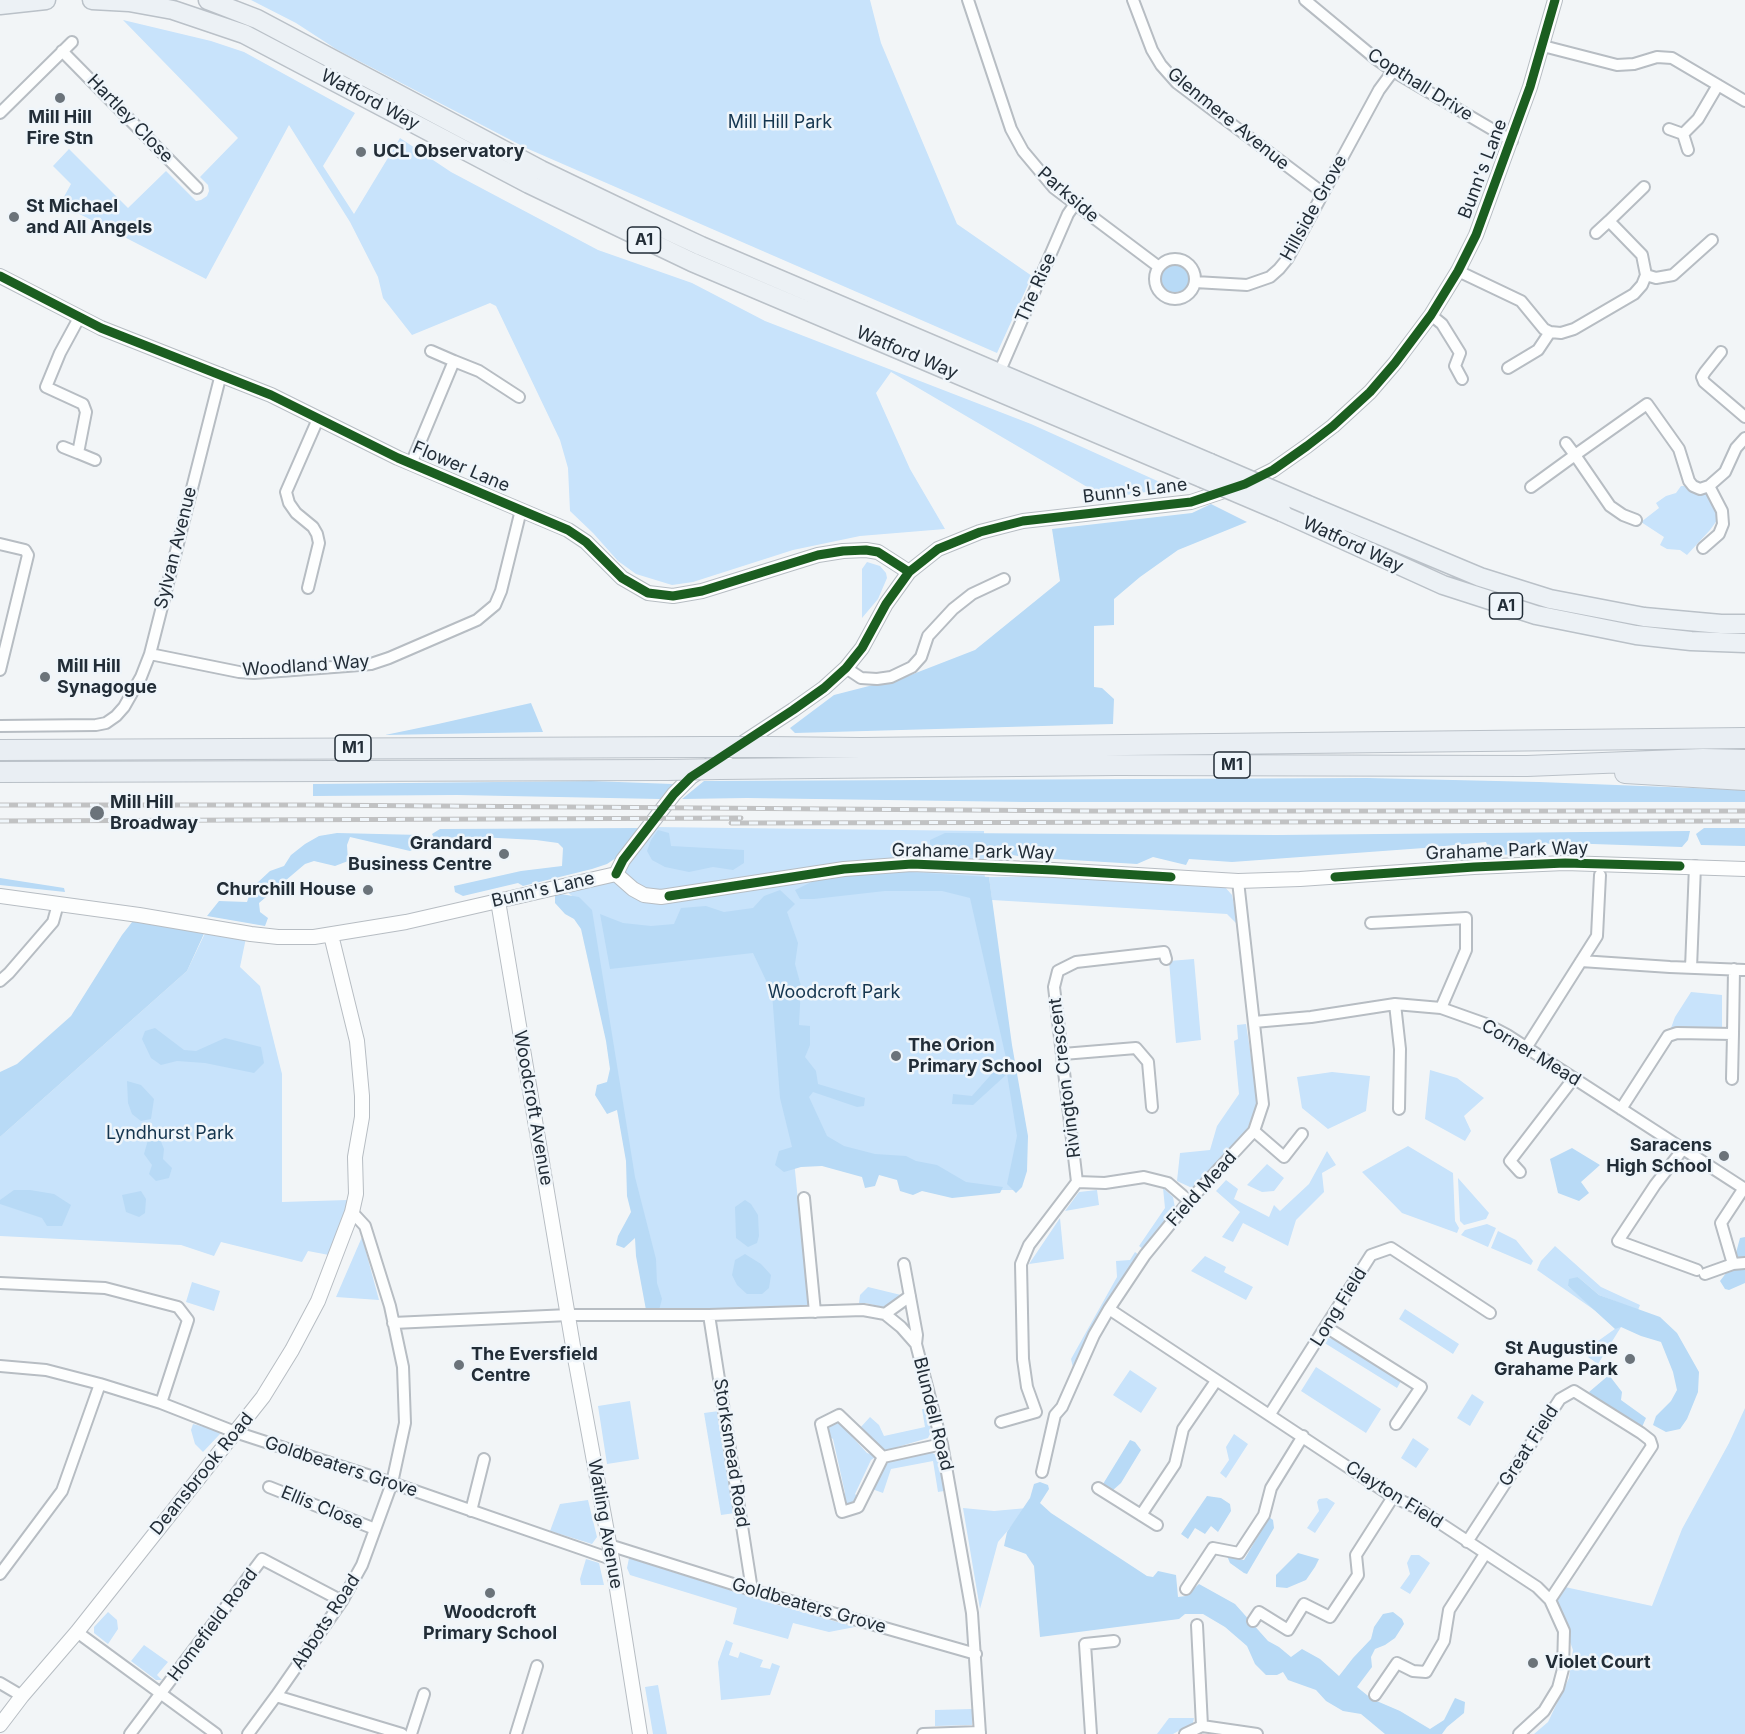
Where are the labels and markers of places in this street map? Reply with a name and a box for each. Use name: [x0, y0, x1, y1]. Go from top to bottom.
marker: Mill Hill Fire Stn: [53, 91, 67, 105]
place label: Mill Hill Fire Stn: [27, 107, 93, 150]
place label: UCL Observatory: [373, 141, 525, 163]
marker: UCL Observatory: [354, 145, 368, 159]
place label: St Michael and All Angels: [26, 196, 152, 238]
marker: St Michael and All Angels: [7, 210, 21, 224]
place label: Mill Hill Synagogue: [57, 656, 157, 698]
marker: Mill Hill Synagogue: [38, 670, 52, 684]
place label: Mill Hill Broadway: [110, 792, 198, 834]
marker: Mill Hill Broadway: [88, 804, 106, 822]
place label: Grandard Business Centre: [348, 833, 492, 876]
marker: Grandard Business Centre: [497, 847, 511, 861]
place label: Churchill House: [216, 879, 356, 901]
marker: Churchill House: [361, 883, 375, 897]
place label: The Orion Primary School: [908, 1035, 1042, 1078]
marker: The Orion Primary School: [889, 1049, 903, 1063]
place label: Saracens High School: [1606, 1135, 1712, 1178]
marker: Saracens High School: [1717, 1149, 1731, 1163]
place label: St Augustine Grahame Park: [1494, 1338, 1618, 1380]
place label: The Eversfield Centre: [471, 1344, 598, 1386]
marker: St Augustine Grahame Park: [1623, 1352, 1637, 1366]
marker: The Eversfield Centre: [452, 1358, 466, 1372]
marker: Woodcroft Primary School: [483, 1586, 497, 1600]
place label: Woodcroft Primary School: [423, 1602, 557, 1644]
place label: Violet Court: [1545, 1652, 1651, 1674]
marker: Violet Court: [1526, 1656, 1540, 1670]

